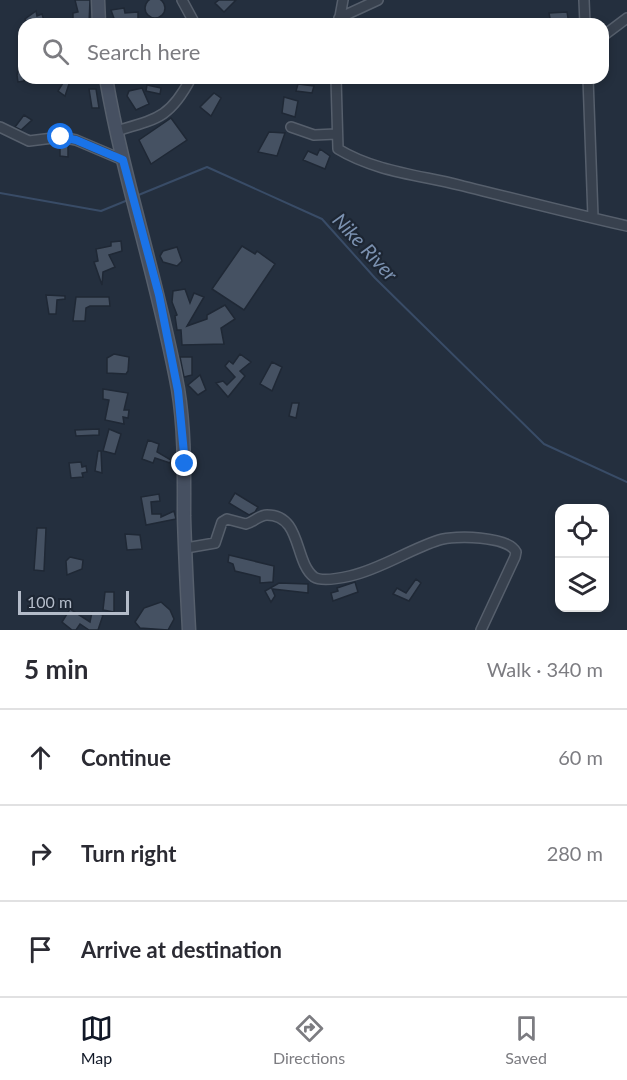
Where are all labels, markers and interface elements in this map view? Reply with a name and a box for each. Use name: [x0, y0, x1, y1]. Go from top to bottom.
search box: [18, 18, 609, 84]
icon: search: [39, 35, 72, 68]
text: Search here: [87, 38, 200, 65]
route start: [47, 123, 73, 149]
water label: Nike River: [328, 208, 404, 286]
route end: [171, 450, 197, 476]
map controls: [555, 504, 609, 612]
button: locate: [555, 504, 609, 558]
button: layers: [555, 558, 609, 612]
scale bar: [18, 588, 129, 616]
text: 100 m: [27, 592, 72, 611]
text: 5 min: [24, 653, 88, 685]
text: Walk · 340 m: [487, 657, 603, 681]
icon: ahead: [24, 741, 57, 774]
text: Continue: [81, 744, 171, 771]
text: 60 m: [558, 745, 603, 769]
icon: right: [24, 837, 57, 870]
text: Turn right: [81, 840, 176, 867]
text: 280 m: [547, 841, 603, 865]
icon: arrive: [24, 933, 57, 966]
text: Arrive at destination: [81, 936, 282, 963]
tab: Map: [80, 1012, 113, 1067]
tab: Directions: [273, 1012, 345, 1067]
tab: Saved: [505, 1012, 547, 1067]

